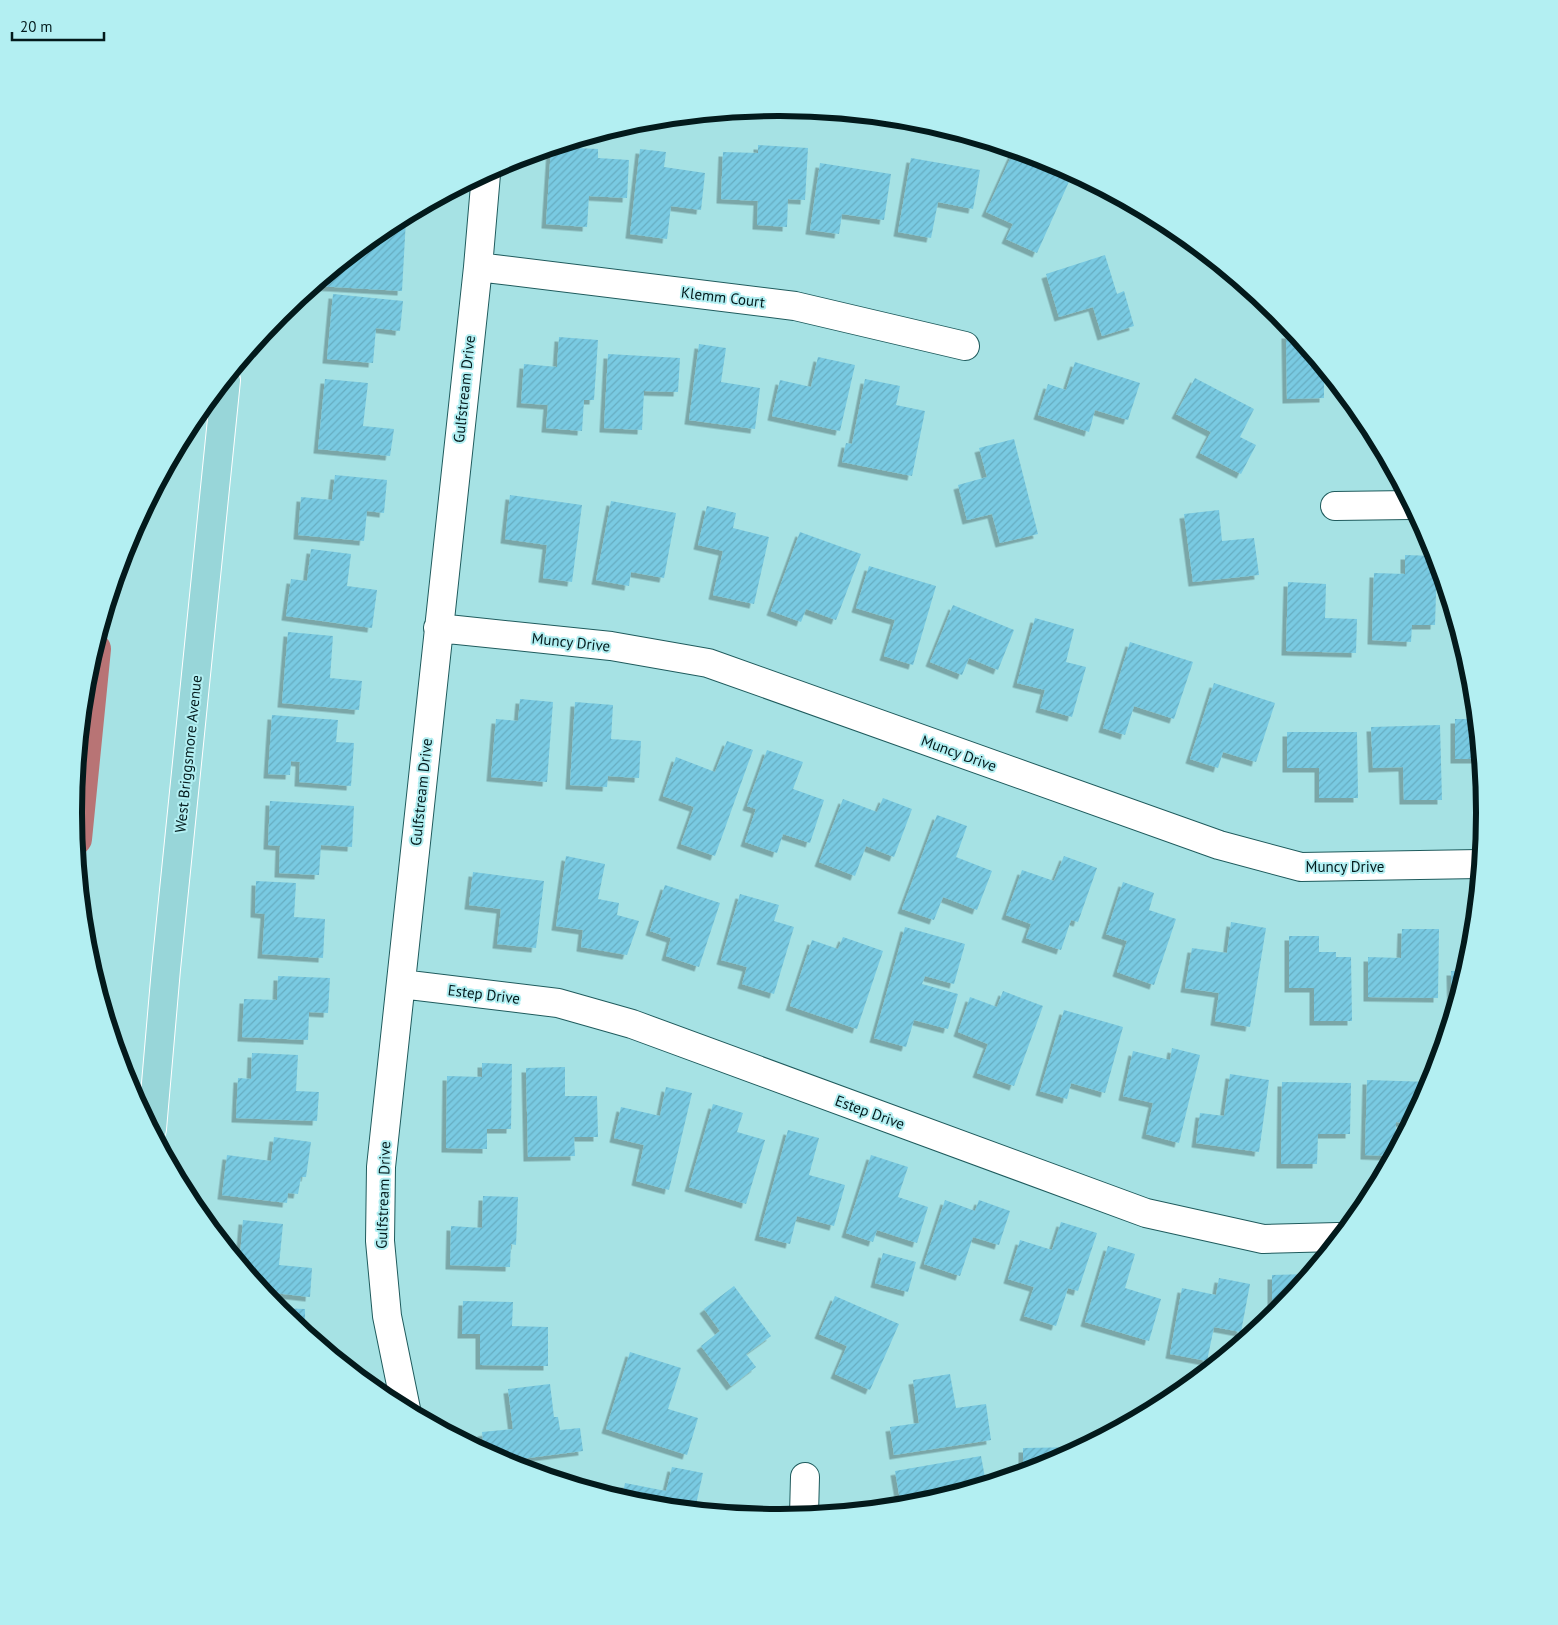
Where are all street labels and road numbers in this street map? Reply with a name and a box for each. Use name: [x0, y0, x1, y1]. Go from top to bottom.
street label: Klemm Court: [680, 282, 766, 312]
street label: Gulfstream Drive: [449, 334, 479, 444]
street label: Muncy Drive: [531, 628, 611, 656]
street label: West Briggsmore Avenue: [170, 674, 206, 834]
street label: Muncy Drive: [919, 731, 999, 775]
street label: Gulfstream Drive: [406, 737, 436, 847]
street label: Muncy Drive: [1306, 857, 1384, 876]
street label: Estep Drive: [447, 980, 521, 1008]
street label: Estep Drive: [833, 1091, 907, 1133]
street label: Gulfstream Drive: [372, 1141, 394, 1249]

